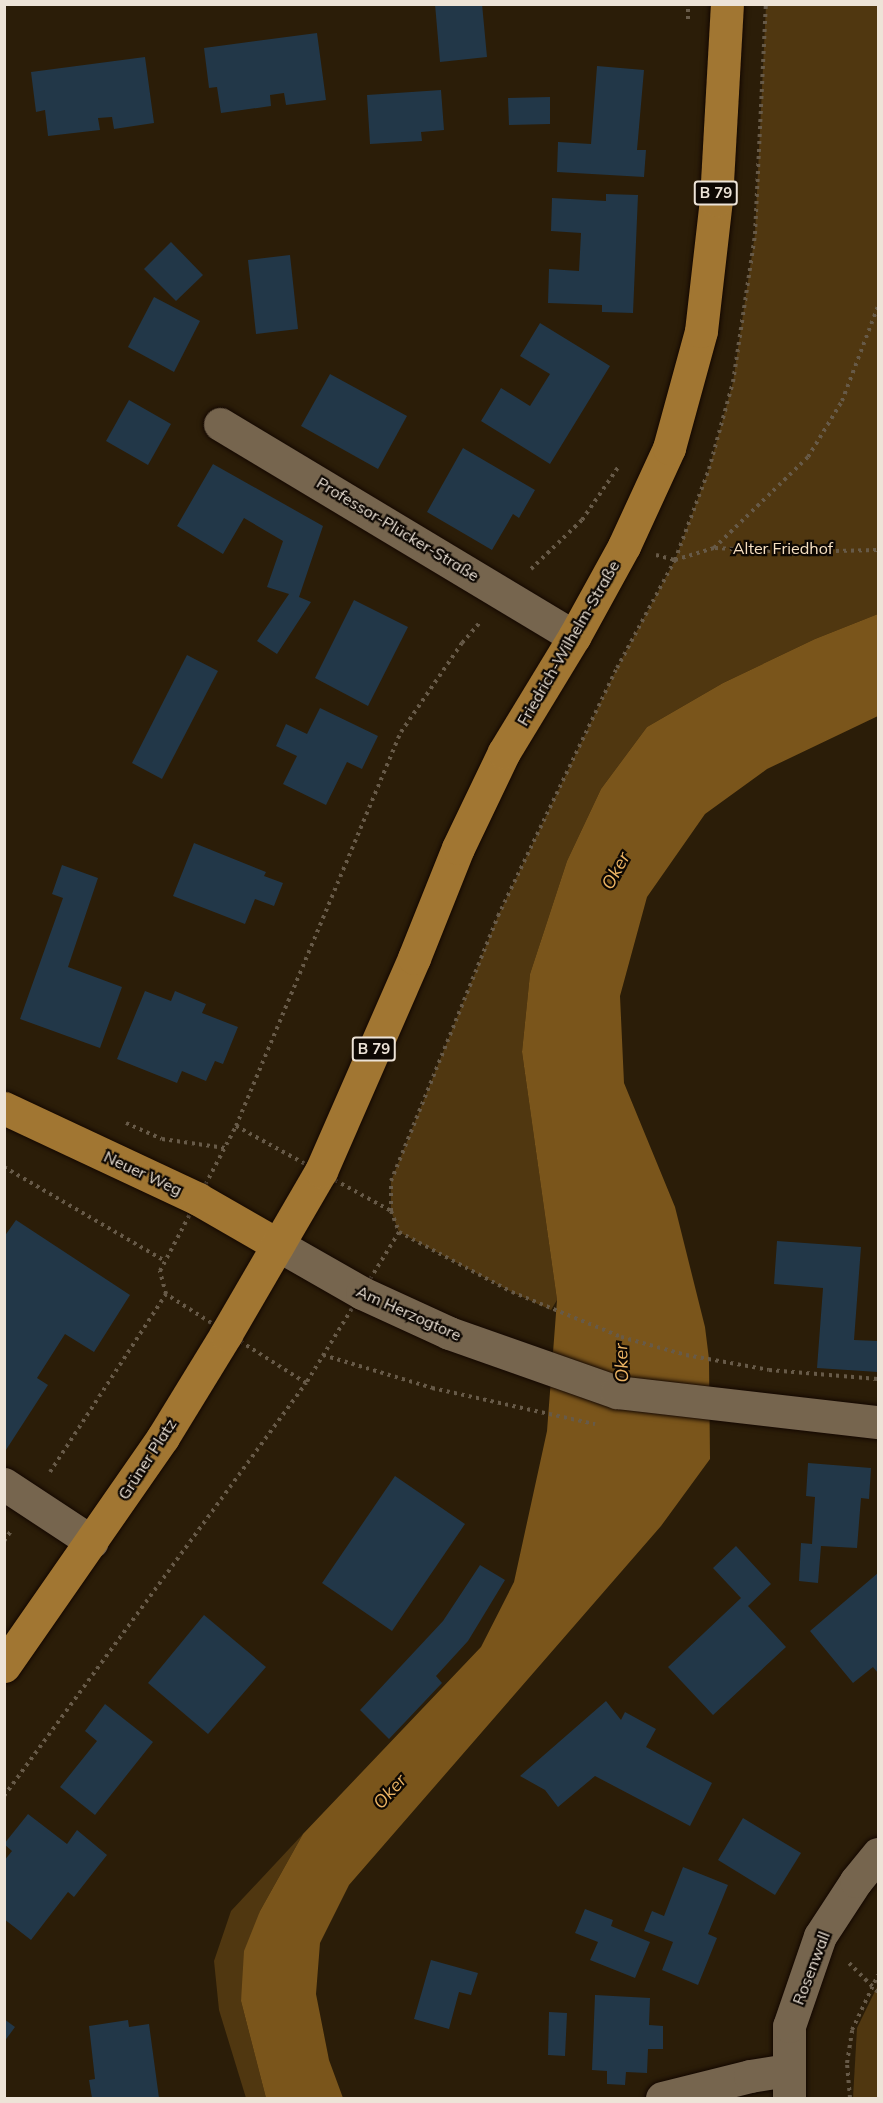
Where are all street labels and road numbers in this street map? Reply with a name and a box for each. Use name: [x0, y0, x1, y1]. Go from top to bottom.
road number: B 79: [694, 181, 738, 205]
street label: Professor-Plücker-Straße: [313, 473, 483, 585]
street label: Friedrich-Wilhelm-Straße: [513, 557, 623, 729]
road number: B 79: [352, 1037, 397, 1061]
street label: Neuer Weg: [101, 1147, 185, 1199]
street label: Am Herzogtore: [354, 1281, 464, 1345]
street label: Grüner Platz: [114, 1415, 180, 1503]
street label: Rosenwall: [788, 1929, 834, 2007]

